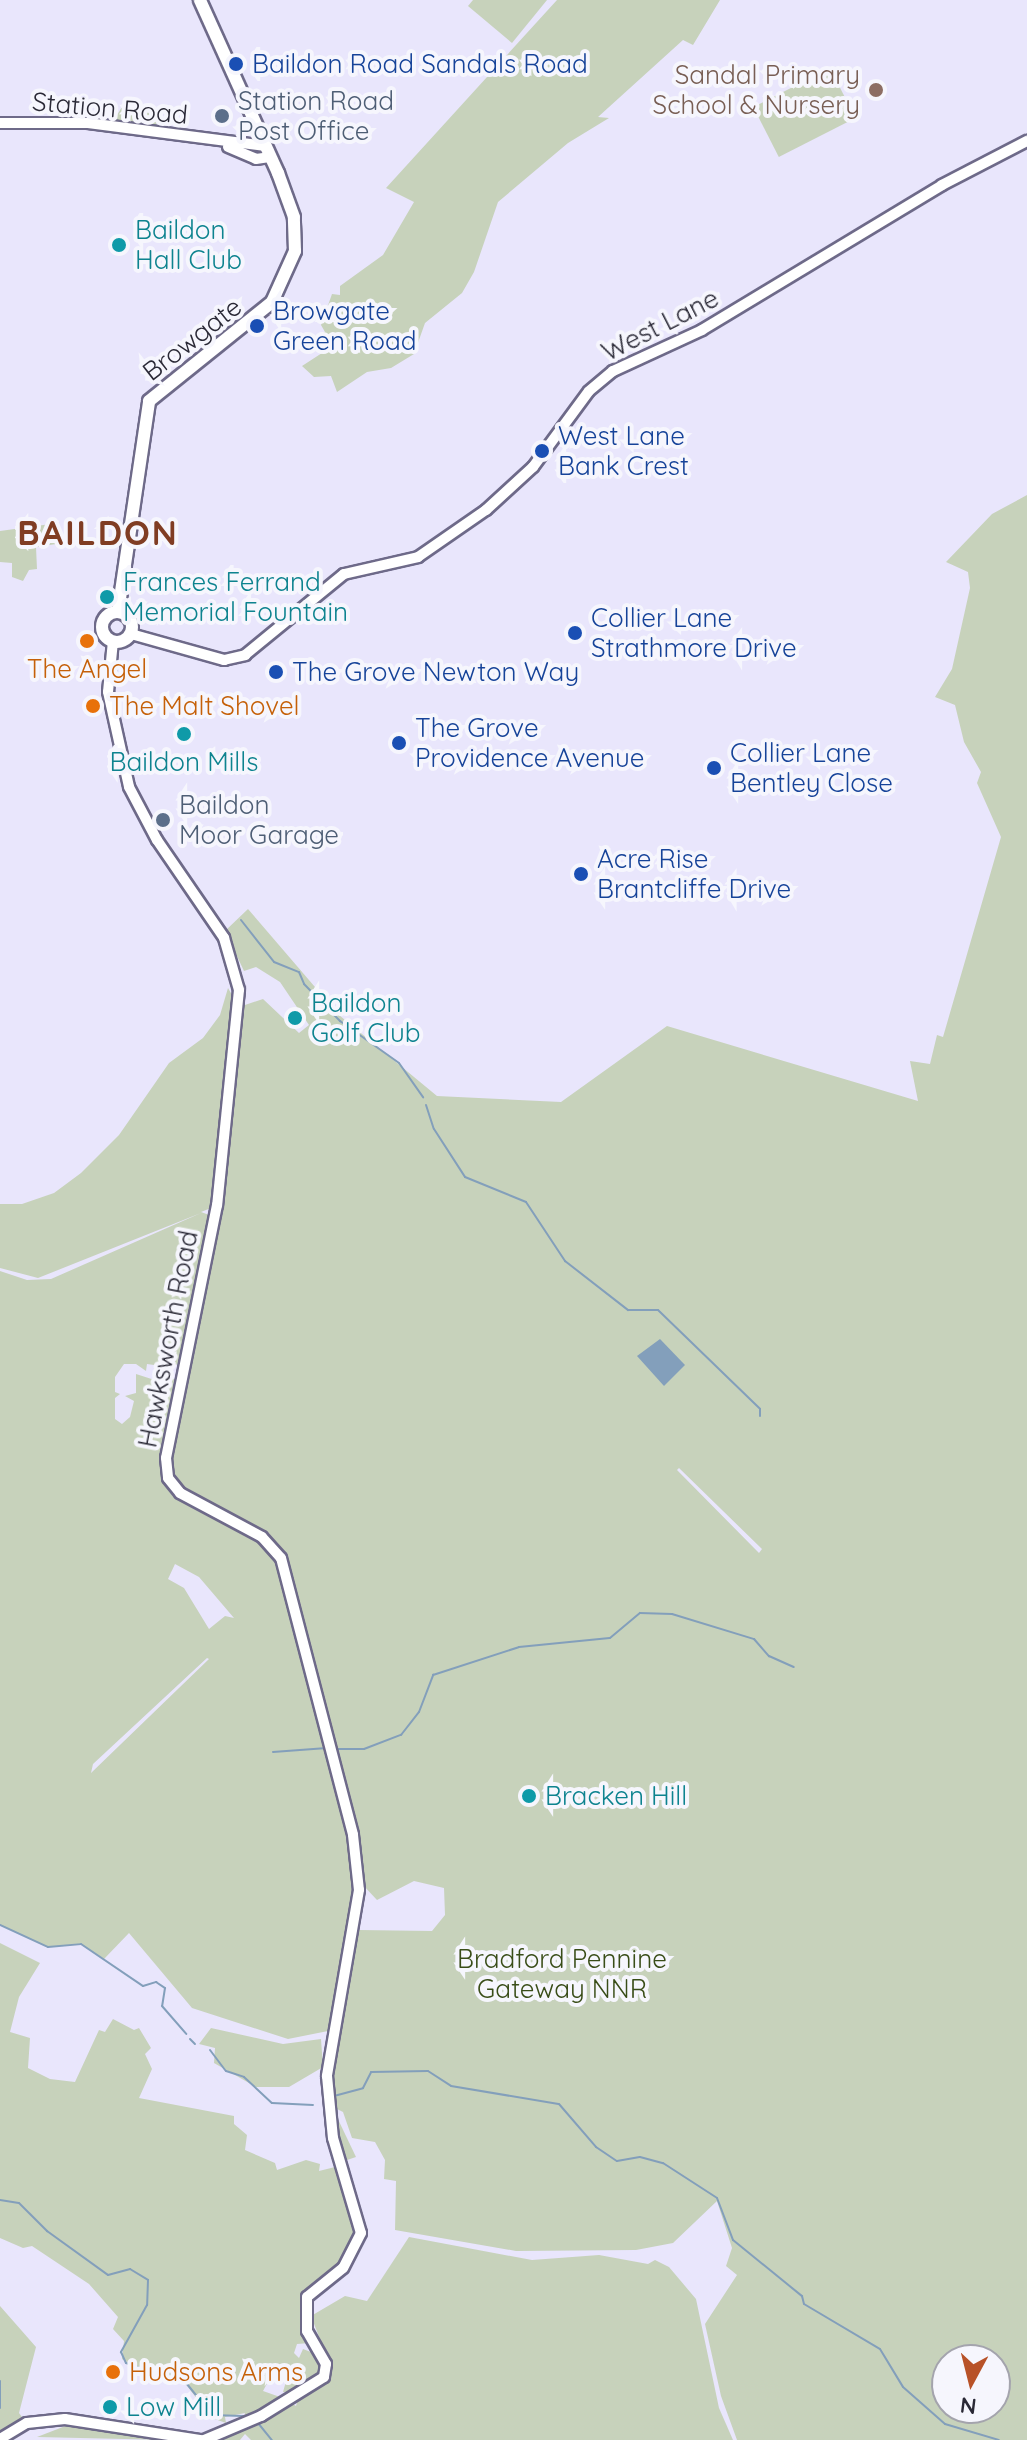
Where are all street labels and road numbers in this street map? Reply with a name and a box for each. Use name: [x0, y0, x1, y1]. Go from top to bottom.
street label: Station Road: [31, 86, 189, 130]
street label: West Lane: [596, 282, 724, 368]
street label: Browgate: [136, 291, 248, 387]
street label: Hawksworth Road: [132, 1228, 204, 1450]

